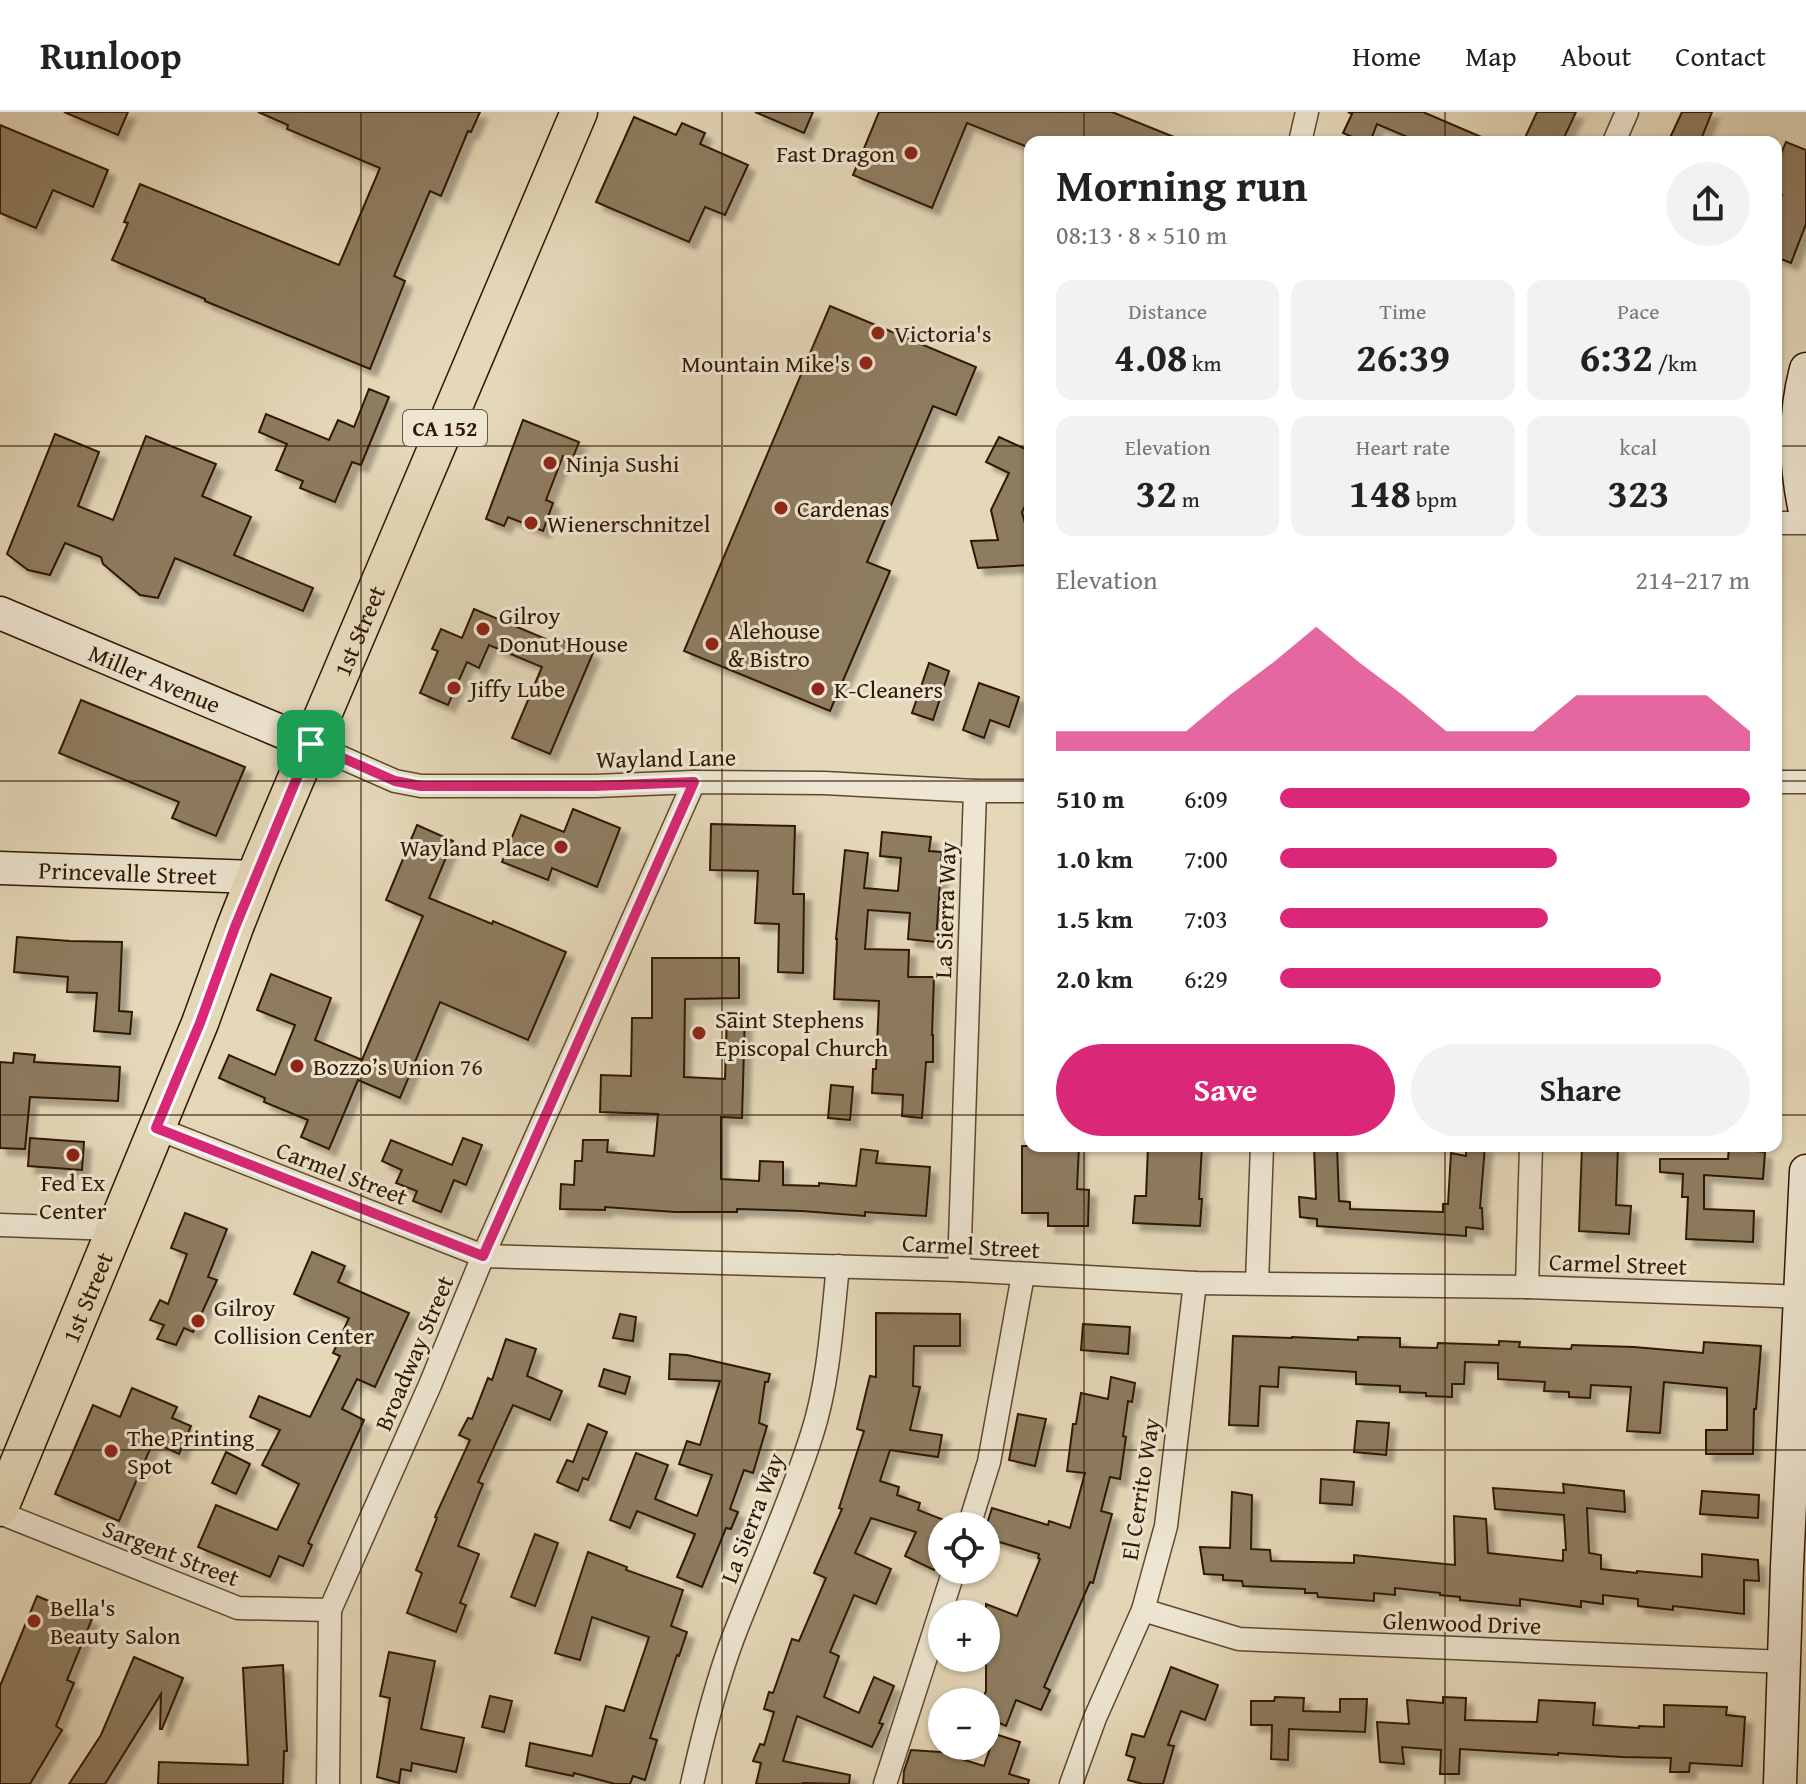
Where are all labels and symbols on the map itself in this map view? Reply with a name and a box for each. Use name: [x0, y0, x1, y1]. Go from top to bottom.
place label: Fast Dragon: [776, 136, 896, 171]
marker: Fast Dragon: [902, 144, 920, 162]
place label: Victoria's: [894, 316, 992, 351]
marker: Victoria's: [869, 324, 887, 342]
place label: Mountain Mike's: [681, 346, 850, 381]
marker: Mountain Mike's: [857, 354, 875, 372]
road number: CA 152: [403, 410, 487, 446]
place label: Ninja Sushi: [566, 446, 680, 481]
marker: Ninja Sushi: [541, 454, 559, 472]
place label: Cardenas: [797, 491, 889, 526]
marker: Cardenas: [772, 499, 790, 517]
place label: Wienerschnitzel: [547, 506, 711, 541]
marker: Wienerschnitzel: [522, 514, 540, 532]
street label: 1st Street: [324, 579, 394, 681]
place label: Gilroy Donut House: [499, 598, 628, 661]
place label: Alehouse & Bistro: [728, 613, 820, 676]
marker: Gilroy Donut House: [474, 620, 492, 638]
street label: Miller Avenue: [83, 635, 226, 722]
marker: Alehouse & Bistro: [703, 635, 721, 653]
place label: Jiffy Lube: [467, 671, 565, 706]
place label: K-Cleaners: [834, 672, 943, 707]
marker: Jiffy Lube: [445, 679, 463, 697]
marker: K-Cleaners: [809, 680, 827, 698]
pin: [277, 710, 345, 778]
street label: Wayland Lane: [596, 739, 736, 777]
place label: Wayland Place: [400, 830, 545, 865]
marker: Wayland Place: [552, 838, 570, 856]
street label: La Sierra Way: [925, 841, 965, 979]
street label: Princevalle Street: [38, 852, 218, 893]
place label: Saint Stephens Episcopal Church: [715, 1002, 889, 1065]
marker: Saint Stephens Episcopal Church: [690, 1024, 708, 1042]
place label: Bozzo’s Union 76: [313, 1049, 483, 1084]
marker: Bozzo’s Union 76: [288, 1057, 306, 1075]
street label: Carmel Street: [271, 1132, 413, 1214]
marker: Fed Ex Center: [64, 1146, 82, 1164]
place label: Fed Ex Center: [39, 1165, 107, 1228]
street label: Carmel Street: [901, 1225, 1041, 1267]
street label: Carmel Street: [1548, 1244, 1688, 1284]
street label: 1st Street: [53, 1246, 122, 1348]
street label: Broadway Street: [366, 1270, 463, 1436]
place label: Gilroy Collision Center: [214, 1290, 374, 1353]
marker: Gilroy Collision Center: [189, 1312, 207, 1330]
street label: El Cerrito Way: [1111, 1415, 1169, 1563]
place label: The Printing Spot: [127, 1420, 254, 1483]
marker: The Printing Spot: [102, 1442, 120, 1460]
street label: La Sierra Way: [711, 1448, 793, 1588]
street label: Sargent Street: [97, 1511, 245, 1595]
place label: Bella's Beauty Salon: [50, 1590, 181, 1653]
street label: Glenwood Drive: [1382, 1603, 1542, 1643]
marker: Bella's Beauty Salon: [25, 1612, 43, 1630]

